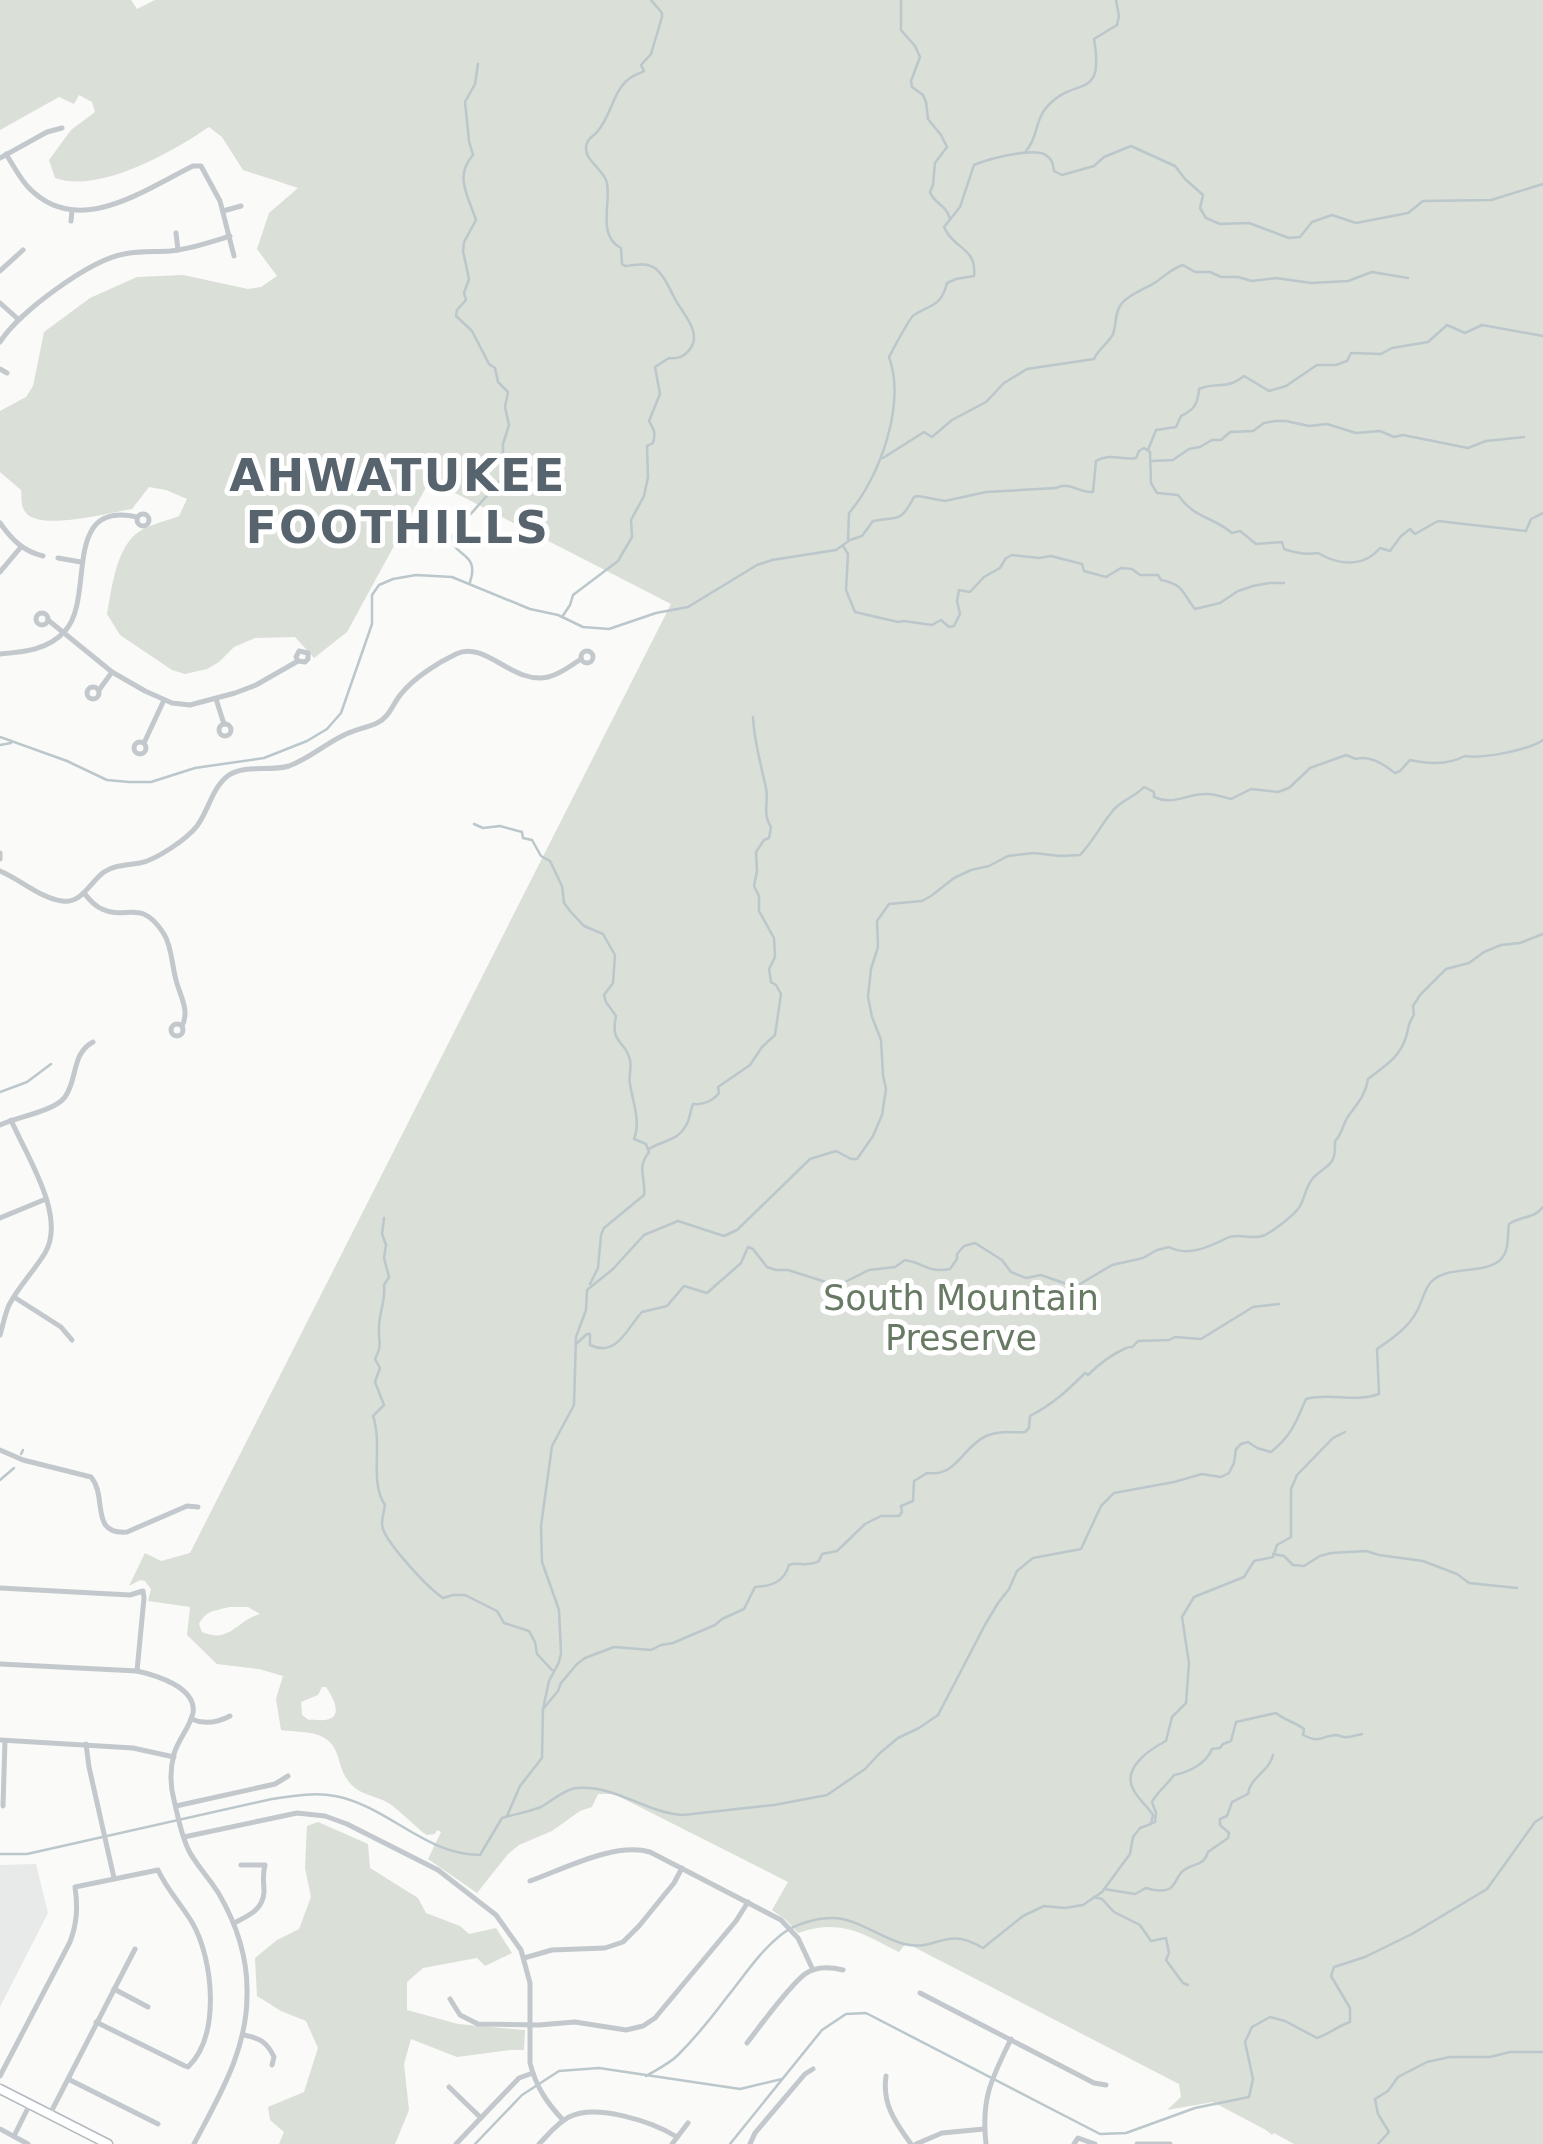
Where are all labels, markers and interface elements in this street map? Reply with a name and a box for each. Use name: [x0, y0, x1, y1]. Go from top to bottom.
district label: AHWATUKEE FOOTHILLS: [229, 449, 567, 554]
park label: South Mountain Preserve: [823, 1278, 1099, 1358]

